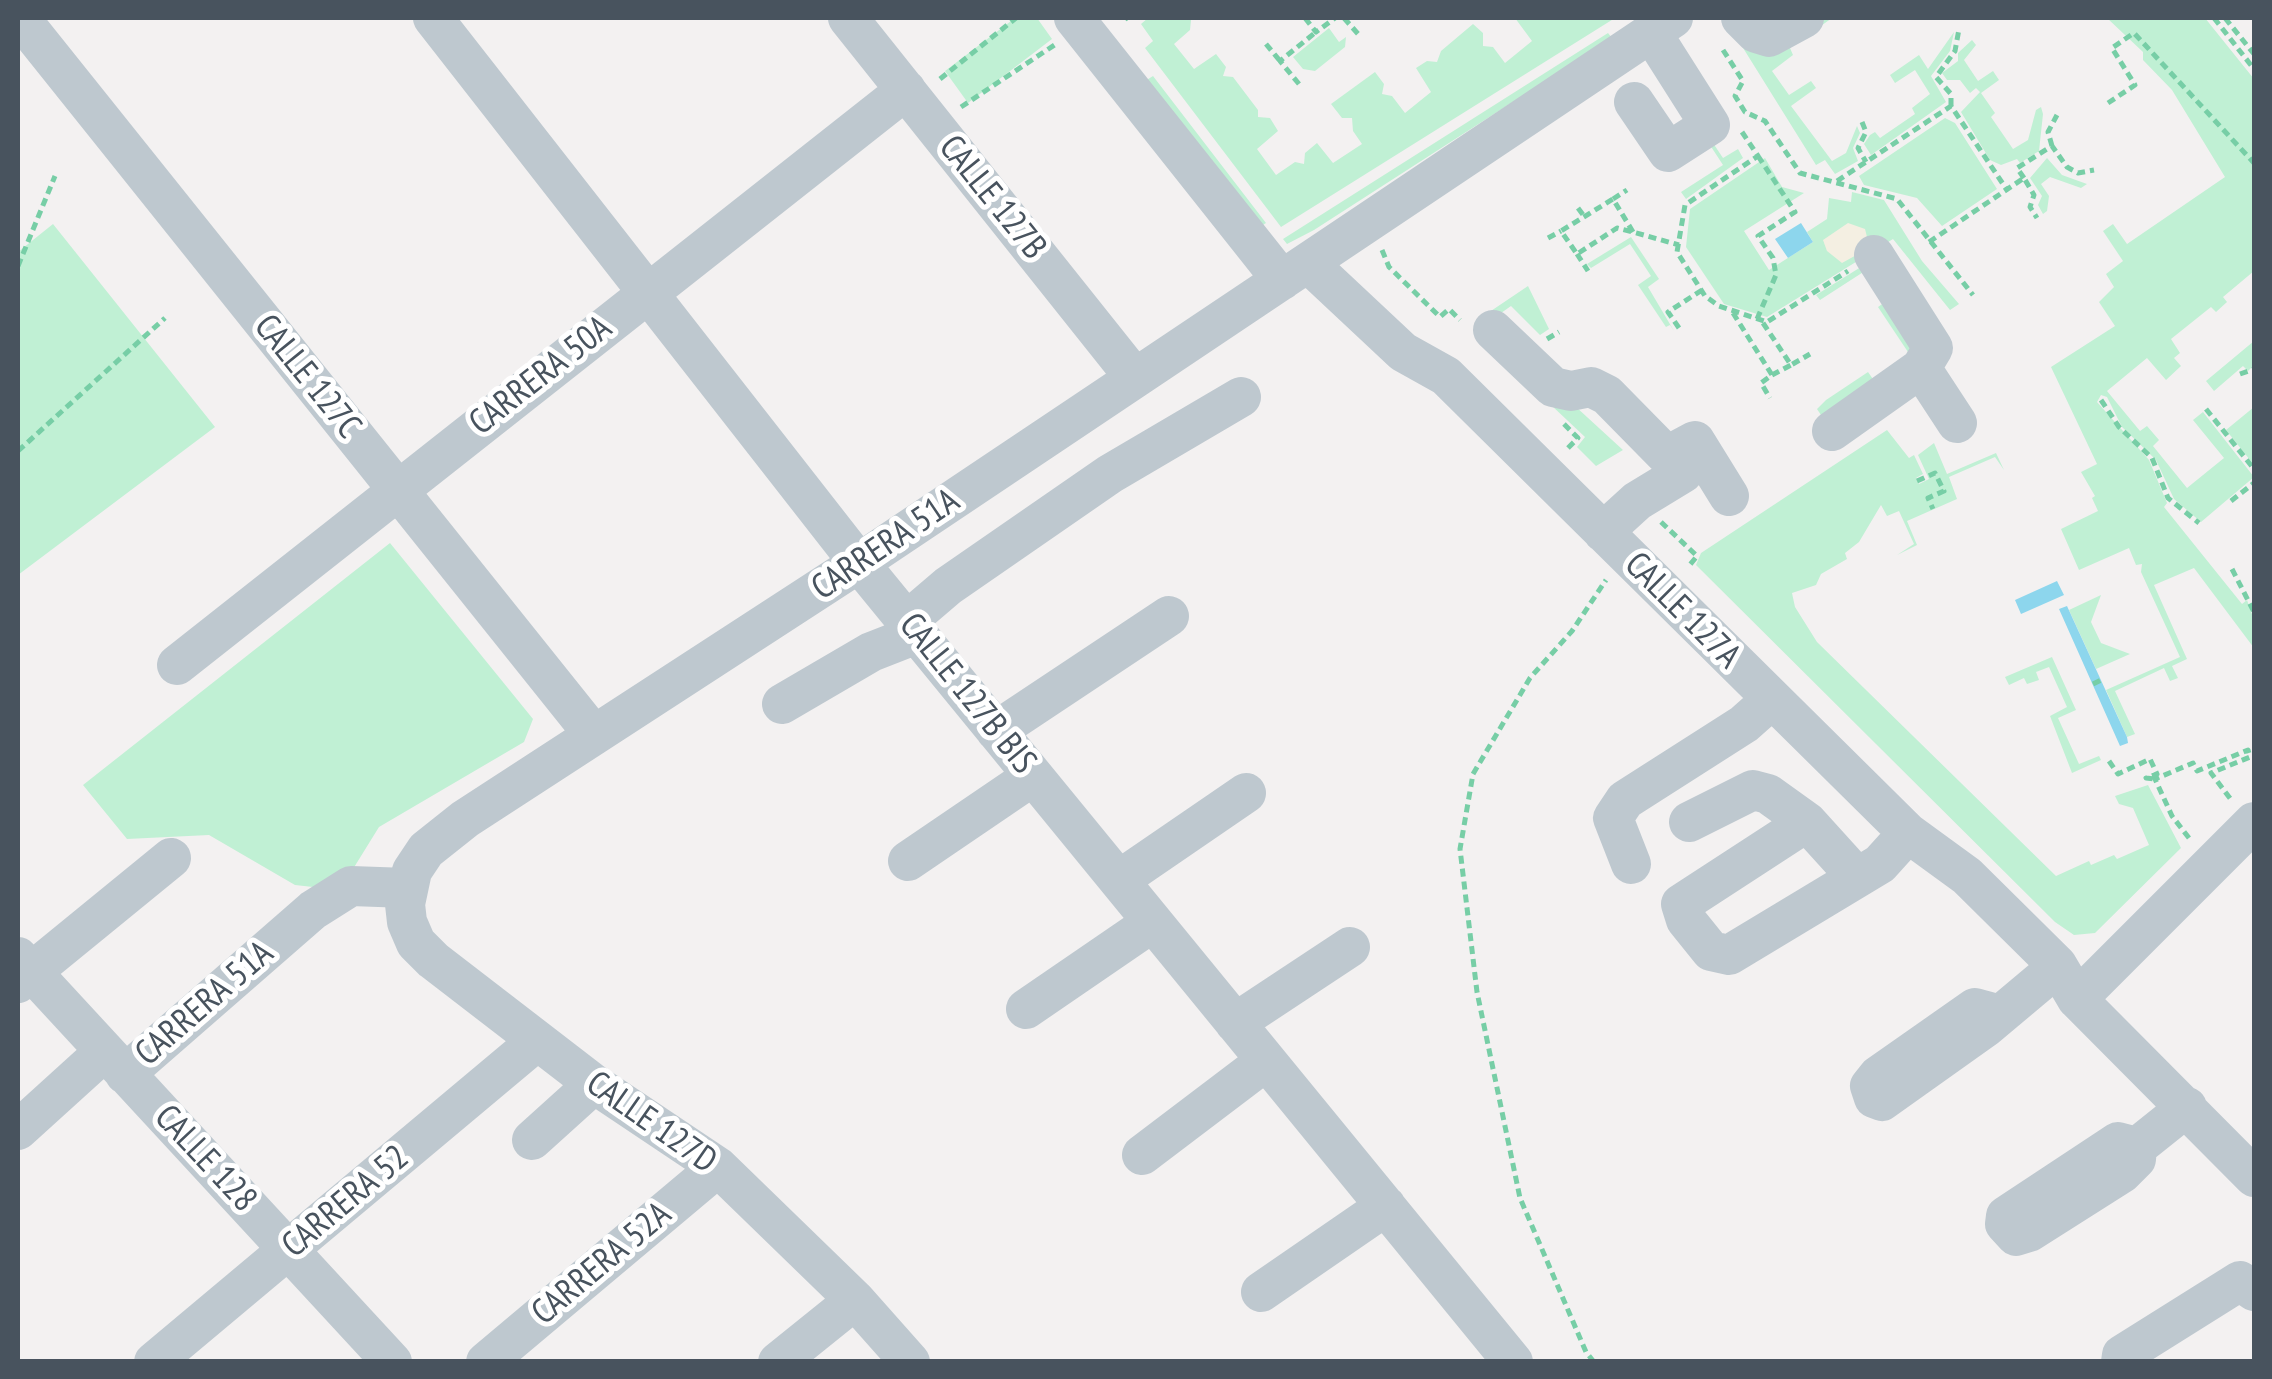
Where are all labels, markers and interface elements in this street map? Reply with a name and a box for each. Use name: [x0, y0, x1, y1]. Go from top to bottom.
street label: CALLE 127B: [929, 128, 1055, 268]
street label: CALLE 127C: [245, 307, 369, 447]
street label: CARRERA 50A: [462, 308, 620, 444]
street label: CARRERA 51A: [804, 481, 968, 609]
street label: CALLE 127A: [1615, 544, 1749, 678]
street label: CALLE 127B BIS: [890, 605, 1044, 783]
street label: CARRERA 51A: [128, 933, 282, 1075]
street label: CALLE 127D: [578, 1063, 724, 1183]
street label: CALLE 128: [145, 1097, 265, 1221]
street label: CARRERA 52: [274, 1137, 418, 1267]
street label: CARRERA 52A: [524, 1194, 680, 1334]

